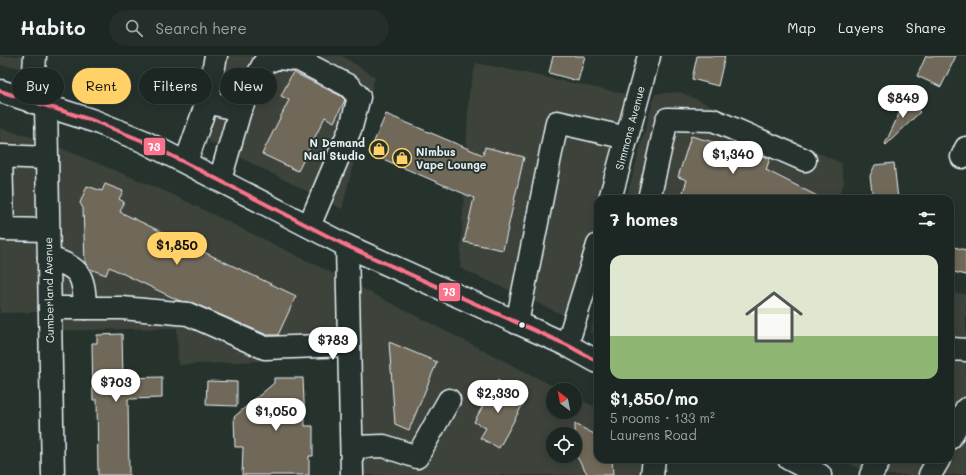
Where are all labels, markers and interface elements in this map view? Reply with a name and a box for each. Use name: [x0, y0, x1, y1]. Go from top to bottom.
search box: [109, 10, 389, 46]
text: Habito: [20, 15, 85, 40]
icon: search: [123, 17, 145, 39]
text: Search here: [155, 18, 247, 38]
text: Map: [787, 18, 816, 37]
text: Layers: [838, 18, 884, 37]
text: Share: [906, 18, 946, 37]
chip: Buy: [12, 68, 64, 104]
chip: Rent: [72, 68, 131, 104]
chip: Filters: [139, 68, 212, 104]
chip: New: [220, 68, 277, 104]
street label: Simmons Avenue: [611, 84, 648, 172]
pin: $849: [879, 85, 927, 119]
text: $849: [887, 89, 919, 106]
place label: N Demand Nail Studio: [304, 135, 365, 163]
line badge: 73: [143, 137, 166, 156]
shop icon: N Demand Nail Studio: [368, 138, 390, 160]
text: 73: [148, 139, 161, 154]
pin: $1,340: [700, 141, 766, 175]
place label: Nimbus Vape Lounge: [416, 144, 487, 172]
text: $1,340: [712, 145, 754, 162]
shop icon: Nimbus Vape Lounge: [391, 147, 413, 169]
text: 7 homes: [610, 208, 678, 230]
icon: filters: [916, 208, 938, 230]
pin: $1,850: [144, 232, 210, 266]
text: $1,850: [156, 236, 198, 253]
street label: Cumberland Avenue: [40, 237, 57, 343]
icon: home: [738, 281, 810, 353]
line badge: 73: [438, 282, 461, 302]
text: 73: [443, 284, 456, 299]
unlabelled marker: [517, 320, 527, 330]
pin: $783: [309, 327, 357, 361]
text: $783: [317, 331, 349, 348]
pin: $703: [92, 369, 140, 403]
text: $703: [100, 373, 132, 390]
pin: $2,330: [465, 380, 531, 414]
north arrow: [546, 383, 582, 419]
map controls: [546, 383, 582, 463]
text: $2,330: [476, 384, 520, 401]
text: $1,850/mo: [610, 387, 698, 409]
pin: $1,050: [243, 398, 309, 432]
text: $1,050: [255, 402, 297, 419]
text: 5 rooms · 133 m²: [610, 409, 715, 426]
text: Laurens Road: [610, 426, 697, 443]
button: locate: [546, 427, 582, 463]

